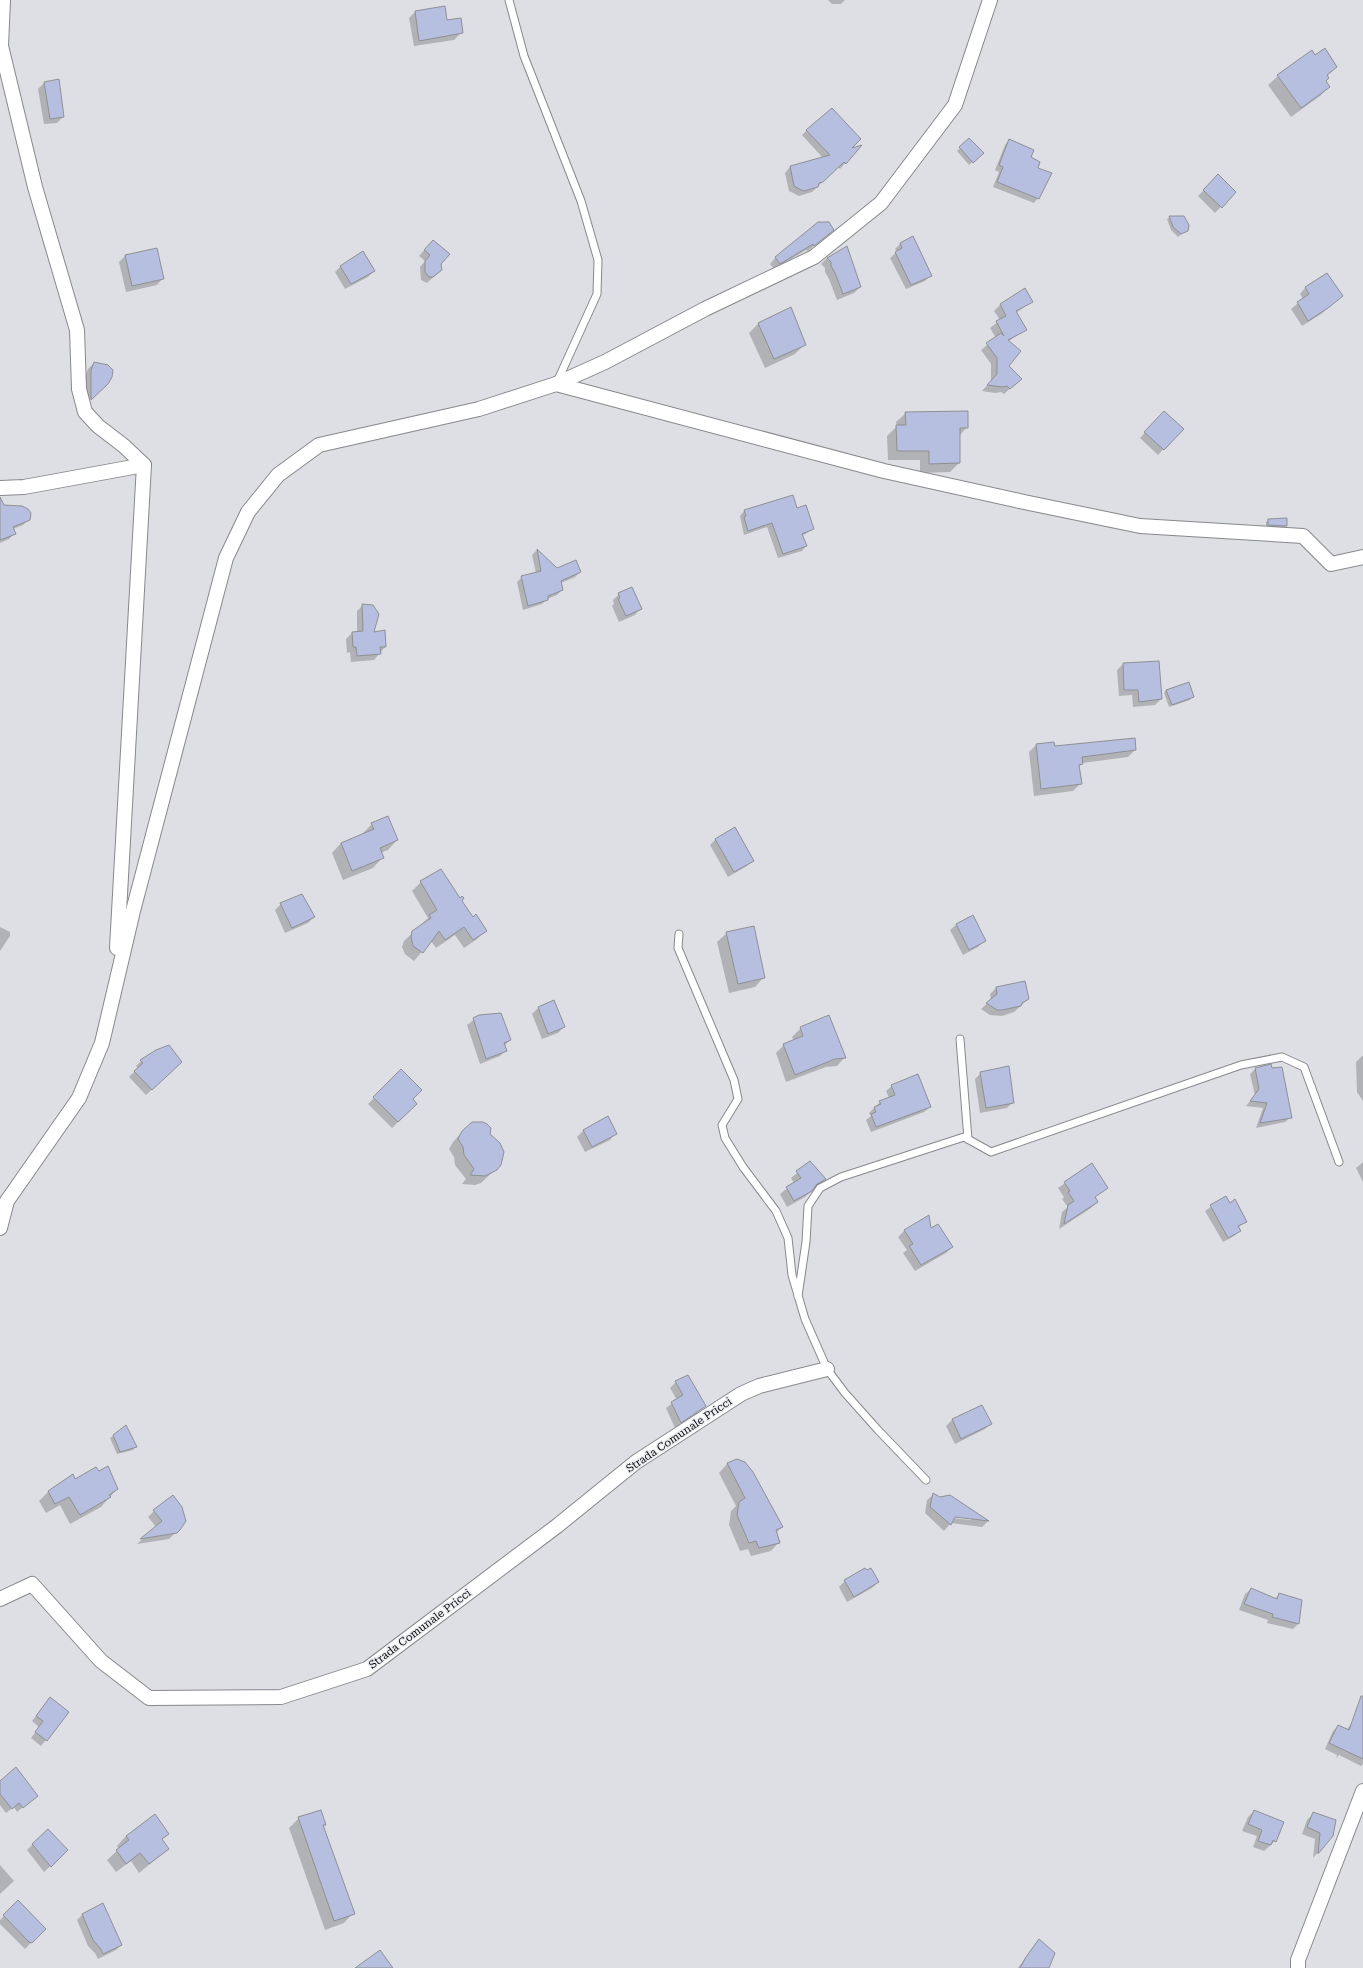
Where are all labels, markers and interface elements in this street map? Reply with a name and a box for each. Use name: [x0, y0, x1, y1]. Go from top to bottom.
street label: Strada Comunale Pricci: [624, 1394, 735, 1475]
street label: Strada Comunale Pricci: [366, 1586, 474, 1672]

